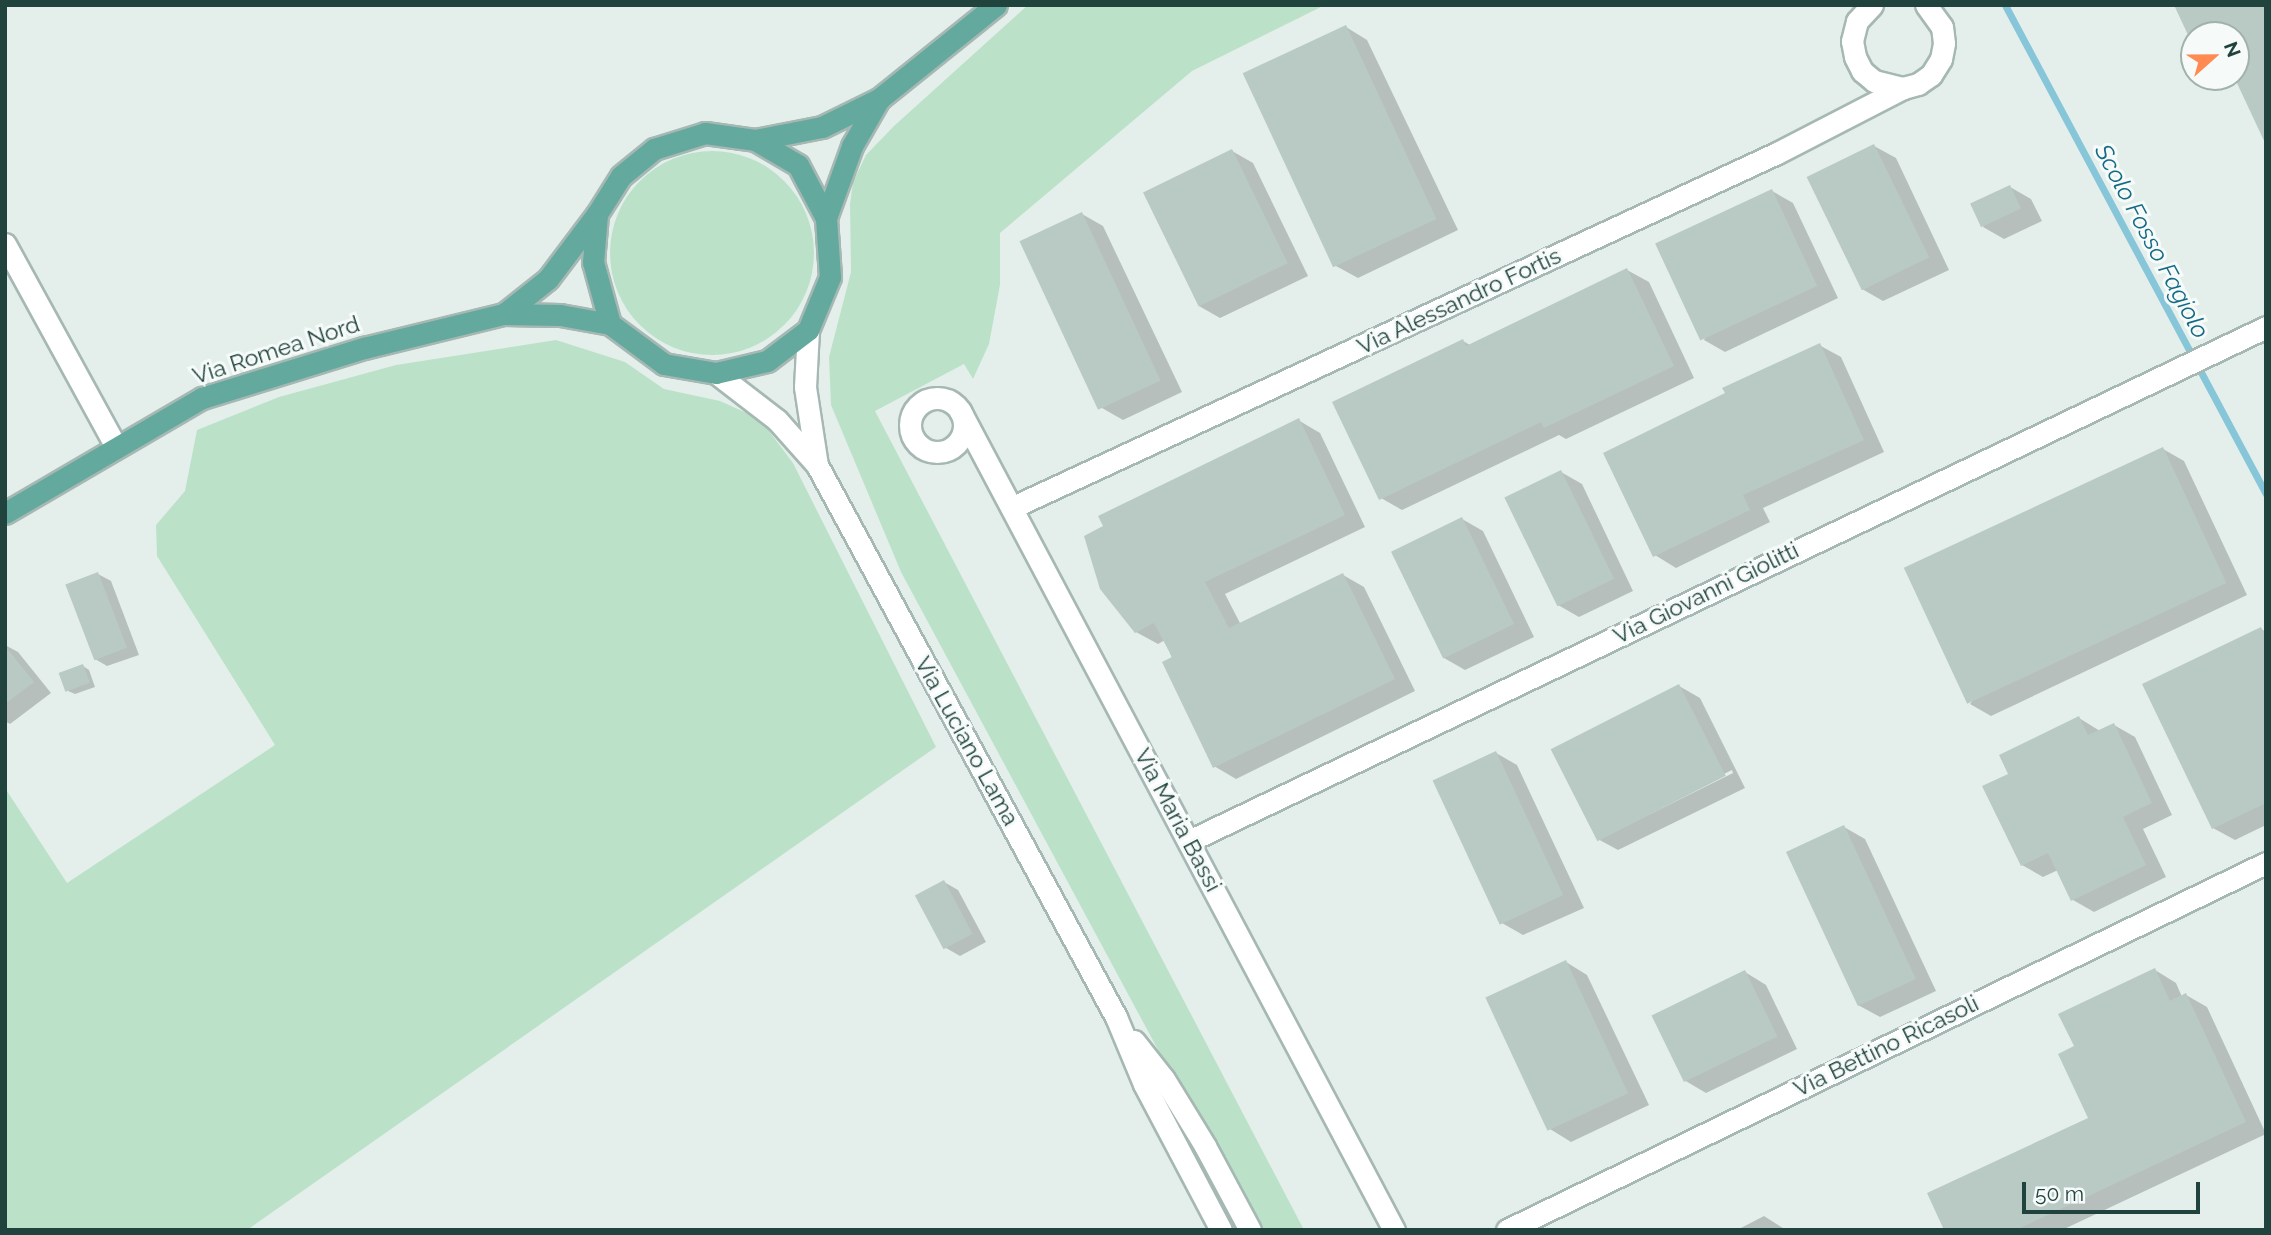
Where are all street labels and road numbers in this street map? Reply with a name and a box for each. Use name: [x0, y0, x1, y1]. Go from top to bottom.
street label: Via Alessandro Fortis: [1352, 241, 1566, 361]
street label: Via Romea Nord: [189, 310, 363, 390]
street label: Via Giovanni Giolitti: [1609, 536, 1803, 650]
street label: Via Luciano Lama: [909, 652, 1025, 830]
street label: Via Maria Bassi: [1129, 744, 1227, 896]
street label: Via Bettino Ricasoli: [1789, 989, 1983, 1103]

